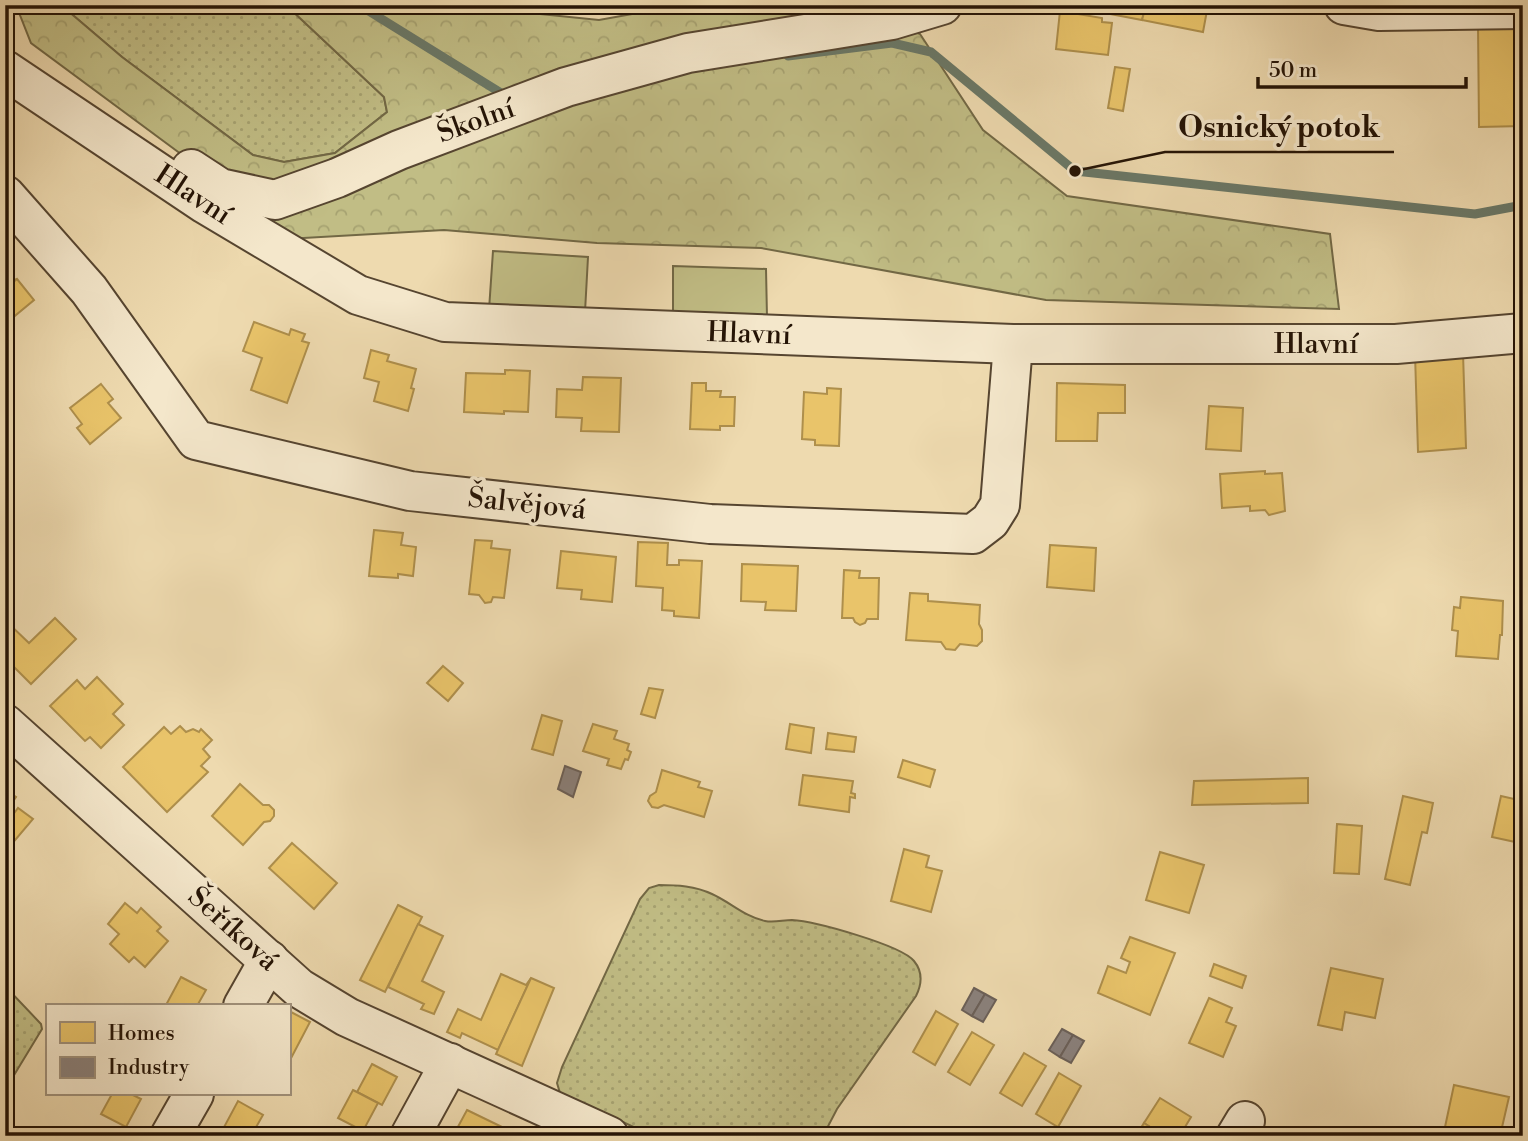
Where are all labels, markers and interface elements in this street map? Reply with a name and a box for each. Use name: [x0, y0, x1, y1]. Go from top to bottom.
scale bar: [1258, 46, 1467, 90]
text: 50 m: [1269, 58, 1317, 84]
street label: Školní: [432, 88, 521, 151]
callout: Osnický potok: [1165, 101, 1394, 152]
text: Osnický potok: [1178, 109, 1380, 147]
street label: Hlavní: [148, 157, 239, 234]
street label: Hlavní: [706, 315, 794, 353]
street label: Hlavní: [1274, 327, 1360, 362]
street label: Šalvějová: [466, 478, 589, 528]
street label: Šeříková: [181, 878, 287, 979]
legend: [46, 1004, 290, 1096]
text: Homes: [108, 1021, 175, 1047]
text: Industry: [108, 1055, 190, 1081]

